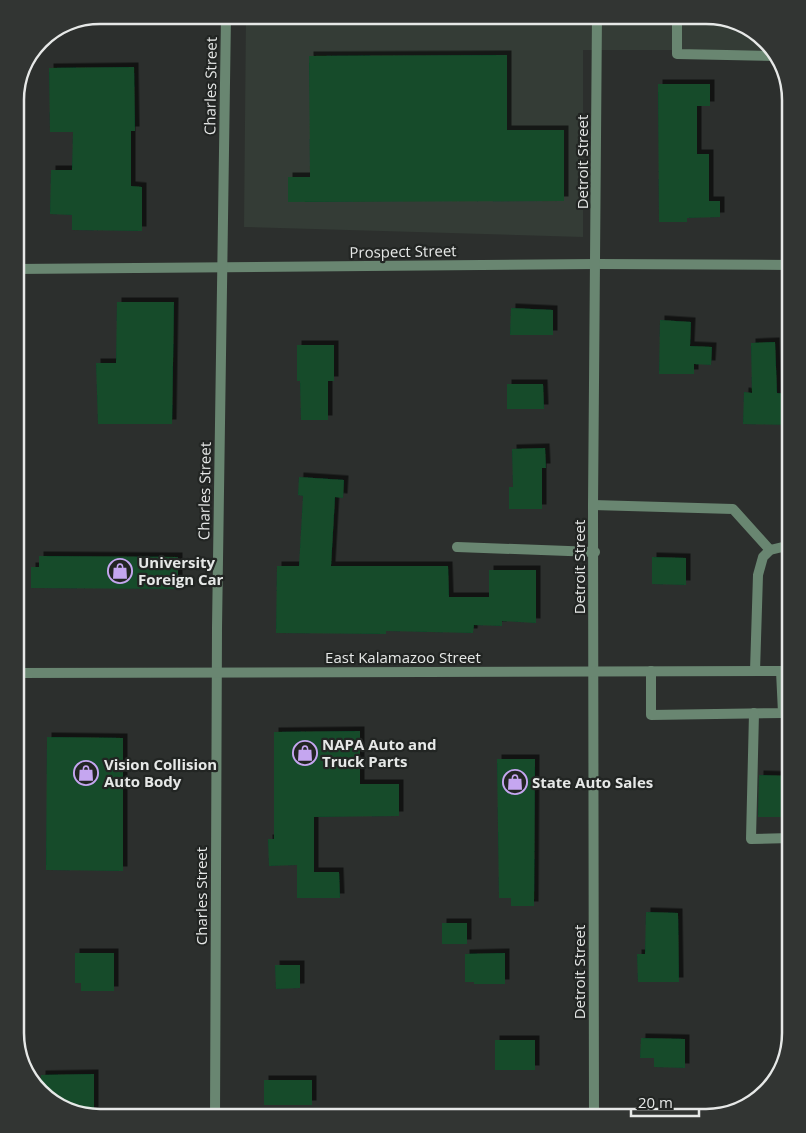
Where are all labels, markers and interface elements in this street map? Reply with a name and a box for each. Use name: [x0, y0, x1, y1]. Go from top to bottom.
street label: Charles Street: [199, 37, 221, 135]
street label: Detroit Street: [572, 115, 592, 209]
street label: Prospect Street: [349, 240, 457, 262]
street label: Charles Street: [193, 442, 215, 540]
street label: Detroit Street: [569, 520, 589, 614]
place label: University Foreign Car: [138, 552, 224, 589]
shop icon: University Foreign Car: [107, 558, 133, 584]
street label: East Kalamazoo Street: [325, 647, 481, 667]
place label: NAPA Auto and Truck Parts: [322, 734, 437, 771]
shop icon: NAPA Auto and Truck Parts: [292, 740, 318, 766]
place label: Vision Collision Auto Body: [104, 754, 217, 791]
shop icon: Vision Collision Auto Body: [73, 760, 99, 786]
shop icon: State Auto Sales: [502, 769, 528, 795]
place label: State Auto Sales: [532, 772, 653, 792]
street label: Charles Street: [191, 847, 211, 945]
street label: Detroit Street: [569, 925, 589, 1019]
scale bar: [631, 1086, 698, 1118]
text: 20 m: [638, 1092, 673, 1112]

